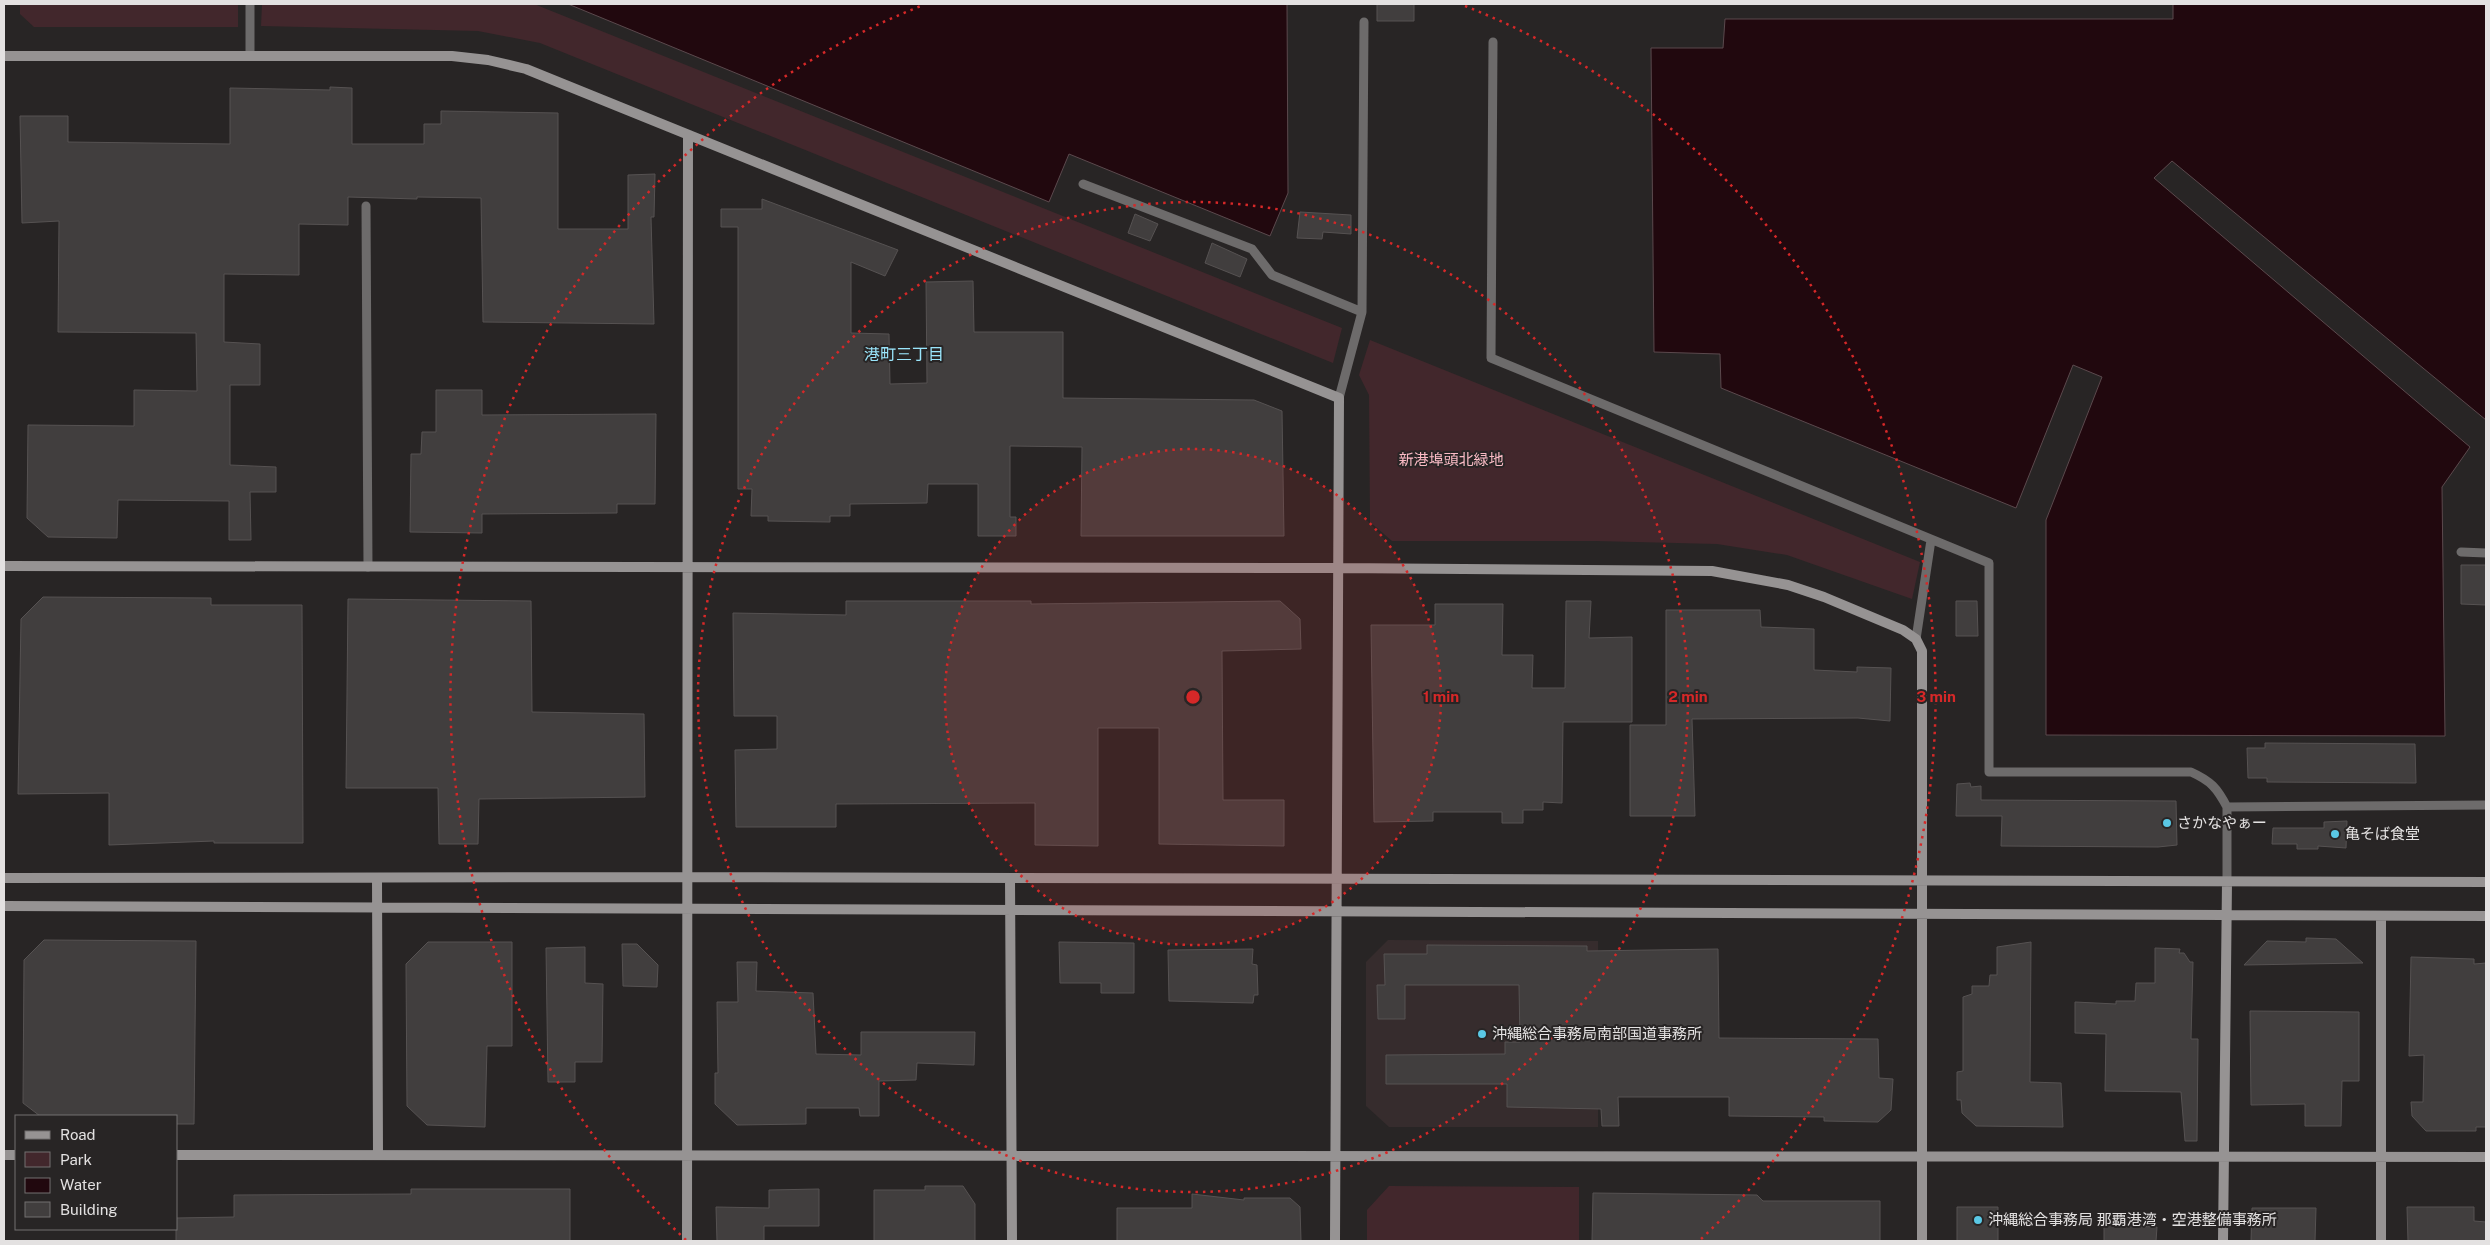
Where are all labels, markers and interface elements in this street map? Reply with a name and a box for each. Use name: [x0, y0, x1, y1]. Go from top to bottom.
district label: 港町三丁目: [864, 345, 944, 364]
park label: 新港埠頭北緑地: [1398, 451, 1504, 468]
centre of rings: [1184, 688, 1202, 706]
text: 1 min: [1423, 688, 1459, 705]
text: 2 min: [1668, 688, 1708, 705]
text: 3 min: [1916, 688, 1956, 705]
place label: さかなやぁー: [2177, 814, 2267, 831]
marker: さかなやぁー: [2161, 817, 2173, 829]
place label: 亀そば食堂: [2345, 825, 2420, 842]
marker: 亀そば食堂: [2329, 828, 2341, 840]
place label: 沖縄総合事務局南部国道事務所: [1492, 1025, 1702, 1042]
marker: 沖縄総合事務局南部国道事務所: [1476, 1028, 1488, 1040]
legend: [15, 1115, 178, 1230]
text: Road: [60, 1126, 96, 1143]
text: Park: [60, 1151, 92, 1168]
text: Water: [60, 1176, 102, 1193]
text: Building: [60, 1201, 118, 1218]
place label: 沖縄総合事務局 那覇港湾・空港整備事務所: [1988, 1211, 2277, 1228]
marker: 沖縄総合事務局 那覇港湾・空港整備事務所: [1972, 1214, 1984, 1226]

